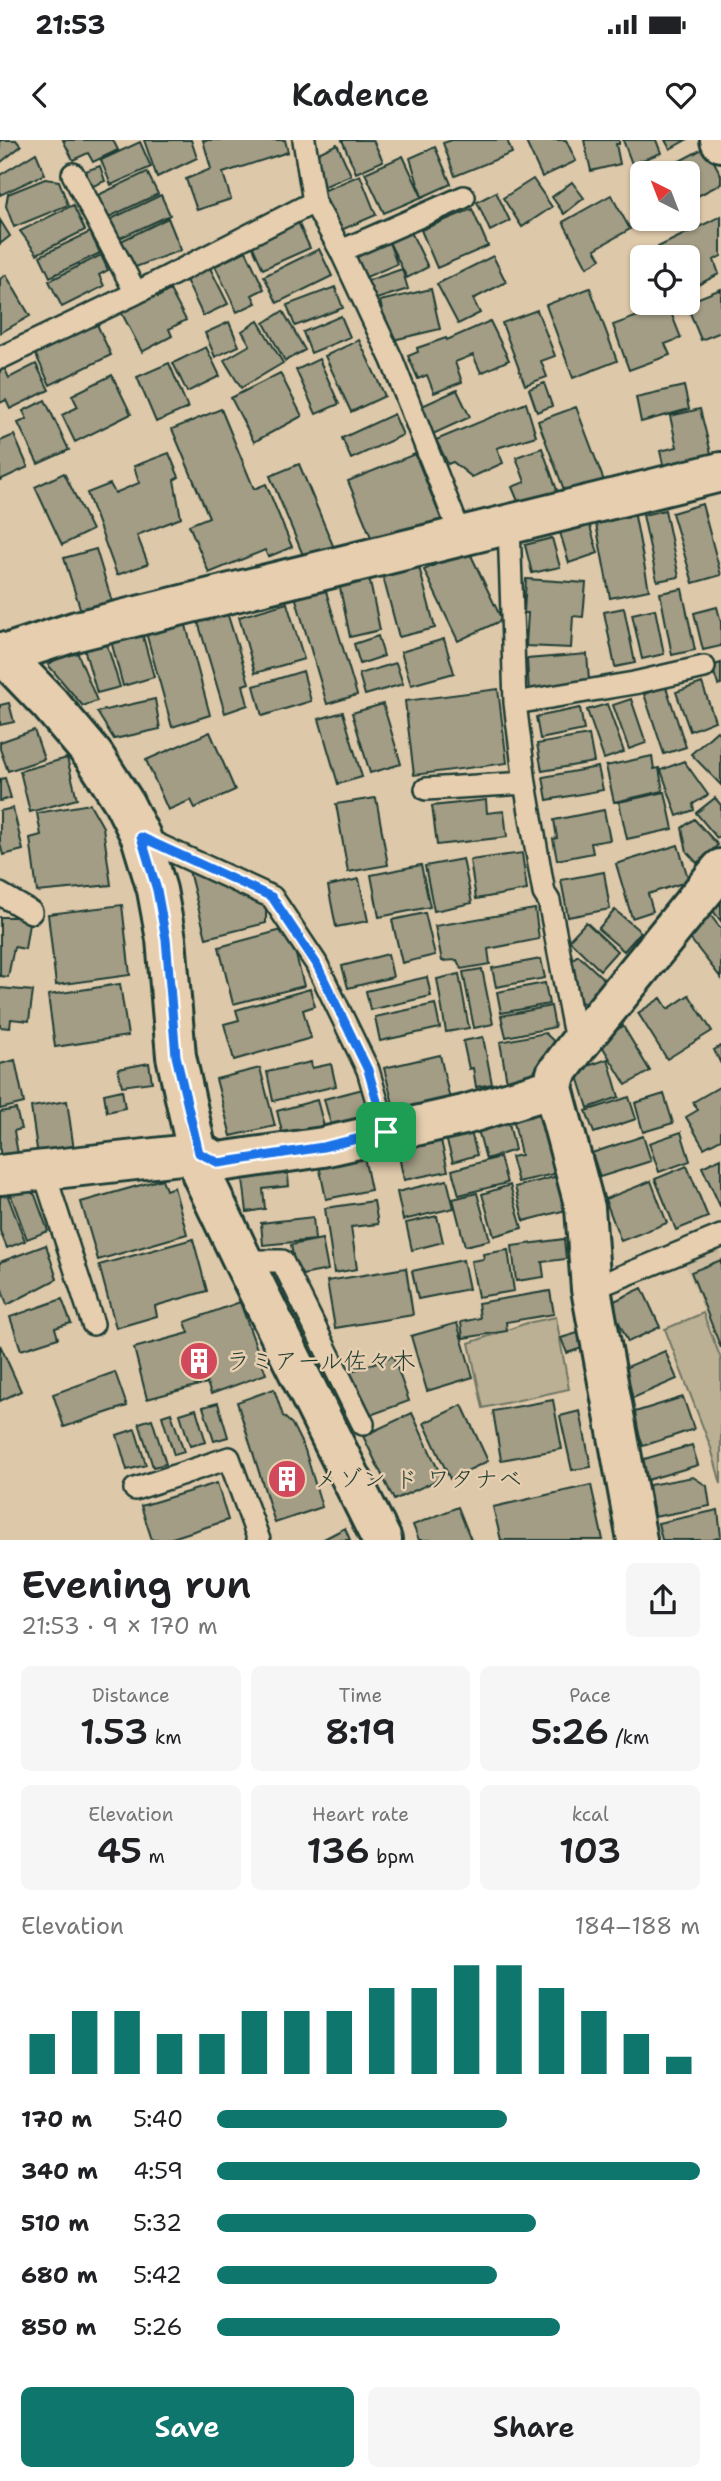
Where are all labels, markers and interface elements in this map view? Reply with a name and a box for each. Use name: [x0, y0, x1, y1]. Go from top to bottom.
text: 21:53: [35, 7, 105, 42]
text: Kadence: [292, 73, 429, 116]
icon: back: [21, 76, 59, 114]
icon: heart: [662, 76, 700, 114]
north arrow: [630, 161, 700, 231]
map controls: [630, 161, 700, 315]
button: locate: [630, 245, 700, 315]
pin: [356, 1102, 416, 1162]
icon: arrive: [367, 1113, 405, 1151]
building icon: ラミアール佐々木: [178, 1340, 220, 1382]
place label: ラミアール佐々木: [226, 1345, 416, 1377]
building icon: メゾン ド ワタナベ: [266, 1458, 308, 1500]
place label: メゾン ド ワタナベ: [314, 1463, 522, 1495]
text: Evening run: [21, 1559, 251, 1610]
button: share: [626, 1563, 700, 1637]
text: 21:53 · 9 × 170 m: [21, 1611, 218, 1641]
text: Distance: [92, 1683, 170, 1708]
text: Time: [339, 1683, 382, 1708]
text: Pace: [569, 1683, 611, 1708]
text: 1.53: [80, 1708, 148, 1755]
text: 8:19: [325, 1708, 396, 1755]
text: 5:26: [531, 1708, 609, 1755]
text: km: [148, 1725, 182, 1750]
text: /km: [609, 1725, 650, 1750]
text: Elevation: [88, 1802, 173, 1827]
text: Heart rate: [312, 1802, 409, 1827]
text: kcal: [572, 1802, 609, 1827]
text: 45: [97, 1827, 142, 1874]
text: 136: [307, 1827, 370, 1874]
text: 103: [559, 1827, 621, 1874]
text: m: [142, 1844, 165, 1869]
text: bpm: [370, 1844, 414, 1869]
text: Elevation: [21, 1911, 124, 1941]
text: 184–188 m: [575, 1911, 700, 1941]
text: 170 m: [21, 2104, 92, 2134]
text: 5:40: [133, 2104, 183, 2134]
text: 340 m: [21, 2156, 98, 2186]
text: 4:59: [133, 2156, 183, 2186]
text: 510 m: [21, 2208, 89, 2238]
text: 5:32: [133, 2208, 182, 2238]
text: 680 m: [21, 2260, 98, 2290]
text: 5:42: [133, 2260, 182, 2290]
text: 850 m: [21, 2312, 96, 2342]
text: 5:26: [133, 2312, 183, 2342]
button: Save: [21, 2387, 354, 2467]
button: Share: [368, 2387, 700, 2467]

